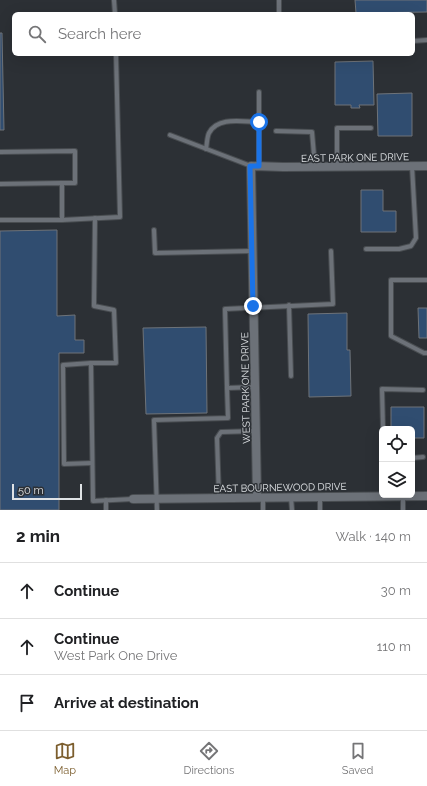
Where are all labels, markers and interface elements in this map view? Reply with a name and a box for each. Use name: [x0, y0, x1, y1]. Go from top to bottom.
search box: [12, 12, 415, 56]
icon: search: [26, 23, 48, 45]
text: Search here: [58, 25, 141, 43]
route start: [250, 113, 268, 131]
street label: EAST PARK ONE DRIVE: [301, 151, 409, 164]
route end: [244, 297, 262, 315]
street label: WEST PARK ONE DRIVE: [239, 332, 252, 444]
map controls: [379, 426, 415, 498]
button: locate: [379, 426, 415, 462]
button: layers: [379, 462, 415, 498]
street label: EAST BOURNEWOOD DRIVE: [213, 481, 347, 494]
scale bar: [12, 482, 82, 501]
text: 50 m: [18, 484, 44, 497]
text: 2 min: [16, 526, 60, 546]
text: Walk · 140 m: [336, 529, 411, 544]
icon: ahead: [16, 580, 38, 602]
text: Continue: [54, 582, 119, 600]
text: 30 m: [381, 583, 411, 598]
text: Continue: [54, 630, 119, 648]
icon: ahead: [16, 636, 38, 658]
text: 110 m: [377, 639, 411, 654]
text: West Park One Drive: [54, 648, 177, 663]
icon: arrive: [16, 692, 38, 714]
text: Arrive at destination: [54, 694, 199, 712]
tab: Map: [54, 740, 76, 777]
tab: Directions: [184, 740, 234, 777]
tab: Saved: [342, 740, 373, 777]

